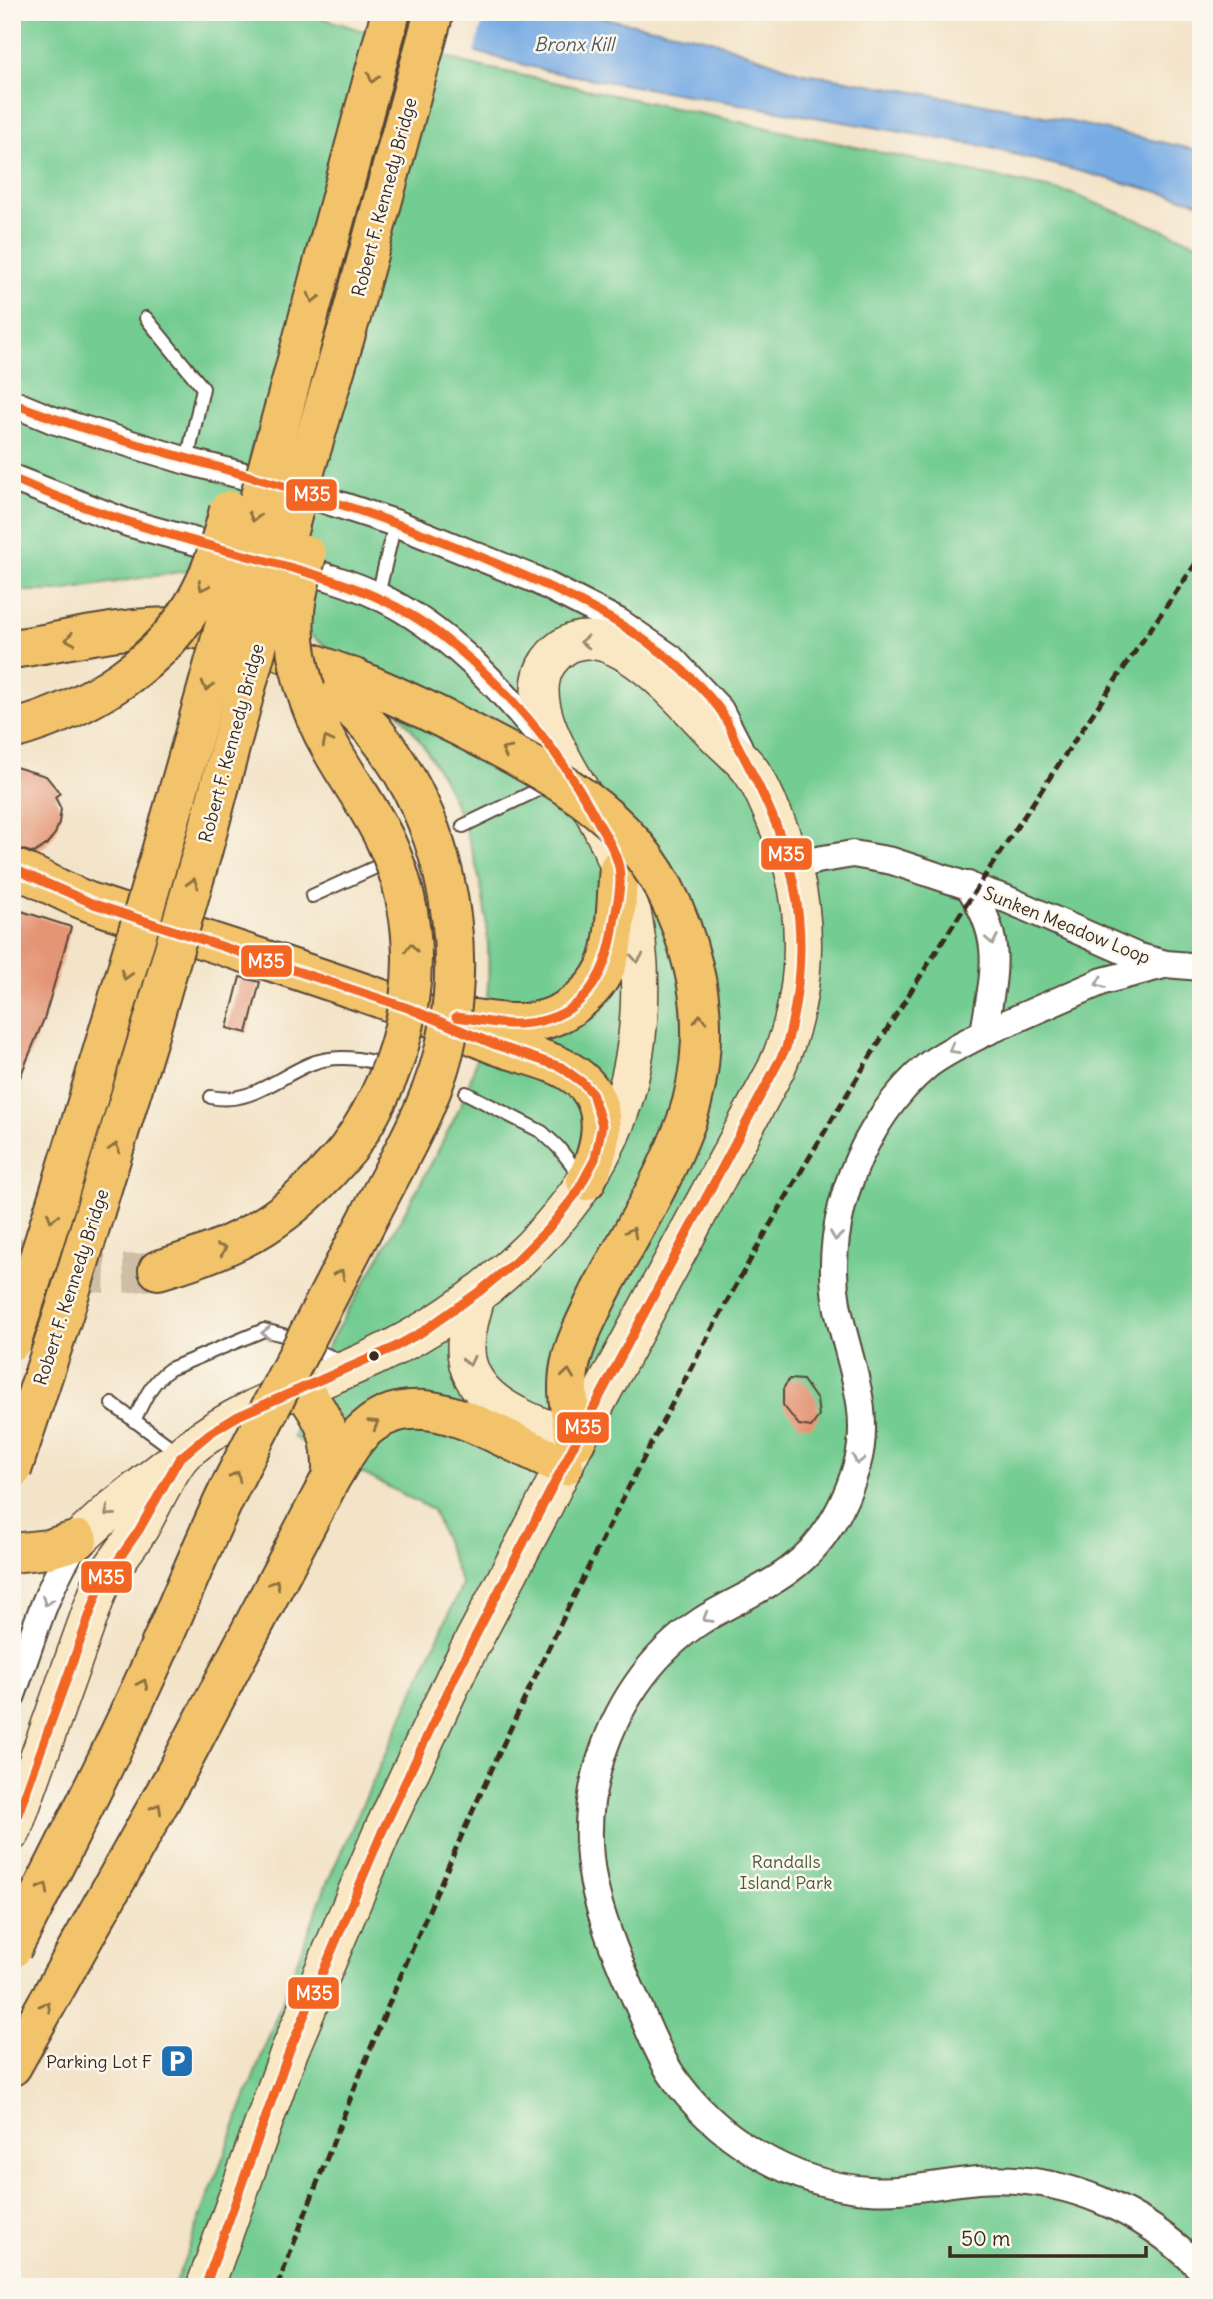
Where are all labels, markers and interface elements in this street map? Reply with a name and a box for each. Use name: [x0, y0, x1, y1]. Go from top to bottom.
water label: Bronx Kill: [534, 32, 617, 56]
one-way arrow: [366, 72, 381, 84]
street label: Robert F. Kennedy Bridge: [346, 95, 422, 299]
one-way arrow: [307, 292, 321, 304]
line badge: M35: [285, 478, 338, 512]
text: M35: [293, 482, 331, 506]
one-way arrow: [248, 511, 262, 523]
one-way arrow: [197, 579, 211, 591]
one-way arrow: [64, 631, 76, 646]
one-way arrow: [579, 634, 590, 649]
street label: Robert F. Kennedy Bridge: [193, 641, 269, 845]
one-way arrow: [201, 680, 216, 692]
one-way arrow: [321, 735, 335, 748]
one-way arrow: [501, 746, 513, 759]
line badge: M35: [760, 837, 813, 871]
text: M35: [767, 842, 805, 866]
one-way arrow: [185, 877, 200, 889]
street label: Sunken Meadow Loop: [980, 881, 1154, 969]
one-way arrow: [984, 934, 999, 946]
one-way arrow: [404, 942, 419, 953]
line badge: M35: [240, 944, 293, 978]
text: M35: [247, 949, 285, 973]
one-way arrow: [629, 953, 644, 964]
one-way arrow: [119, 969, 134, 981]
one-way arrow: [1095, 974, 1107, 988]
one-way arrow: [693, 1013, 708, 1024]
one-way arrow: [948, 1041, 960, 1054]
one-way arrow: [107, 1142, 122, 1154]
street label: Robert F. Kennedy Bridge: [28, 1186, 114, 1388]
one-way arrow: [46, 1210, 61, 1222]
one-way arrow: [623, 1227, 637, 1239]
one-way arrow: [829, 1230, 844, 1242]
one-way arrow: [215, 1243, 227, 1257]
one-way arrow: [331, 1269, 345, 1281]
one-way arrow: [261, 1325, 271, 1341]
unlabelled marker: [367, 1349, 381, 1363]
one-way arrow: [461, 1355, 475, 1367]
one-way arrow: [561, 1368, 576, 1380]
line badge: M35: [556, 1411, 610, 1444]
text: M35: [564, 1415, 602, 1439]
one-way arrow: [366, 1420, 379, 1433]
one-way arrow: [851, 1454, 866, 1466]
one-way arrow: [227, 1471, 241, 1483]
one-way arrow: [105, 1503, 117, 1516]
line badge: M35: [80, 1560, 133, 1594]
text: M35: [87, 1565, 125, 1589]
one-way arrow: [267, 1579, 281, 1591]
one-way arrow: [41, 1594, 55, 1606]
one-way arrow: [702, 1610, 715, 1623]
one-way arrow: [135, 1678, 149, 1691]
one-way arrow: [149, 1802, 162, 1815]
park label: Randalls Island Park: [740, 1850, 832, 1894]
one-way arrow: [35, 1883, 49, 1895]
line badge: M35: [287, 1976, 340, 2010]
text: M35: [295, 1981, 333, 2005]
one-way arrow: [38, 2001, 51, 2013]
parking icon: Parking Lot F: [158, 2042, 196, 2080]
place label: Parking Lot F: [46, 2050, 152, 2073]
scale bar: [950, 2215, 1146, 2259]
text: 50 m: [961, 2225, 1010, 2252]

